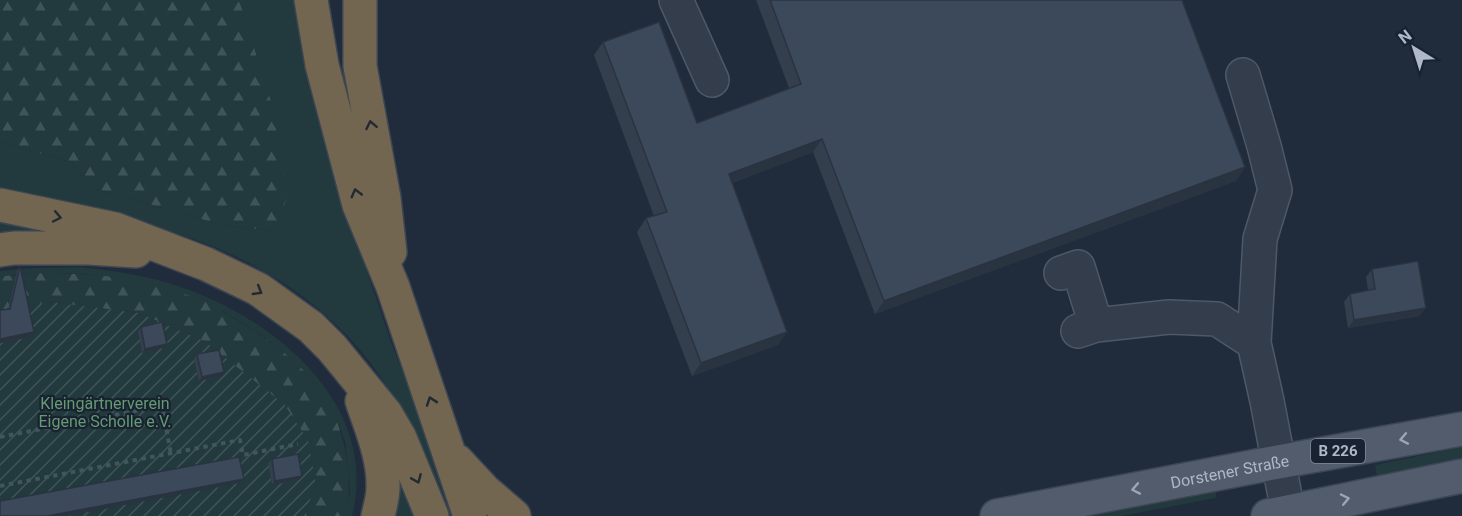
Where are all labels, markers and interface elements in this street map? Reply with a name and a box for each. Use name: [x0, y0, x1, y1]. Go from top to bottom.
north arrow: [1384, 18, 1444, 78]
text: N: [1395, 26, 1415, 48]
one-way arrow: [365, 120, 378, 130]
one-way arrow: [351, 189, 363, 199]
one-way arrow: [52, 210, 62, 223]
one-way arrow: [252, 283, 262, 295]
park label: Kleingärtnerverein Eigene Scholle e.V.: [38, 394, 172, 431]
one-way arrow: [425, 396, 438, 407]
one-way arrow: [1400, 432, 1410, 445]
road number: B 226: [1311, 439, 1365, 463]
street label: Dorstener Straße: [1169, 451, 1291, 492]
one-way arrow: [410, 472, 422, 483]
one-way arrow: [1131, 482, 1141, 495]
one-way arrow: [1340, 493, 1350, 506]

